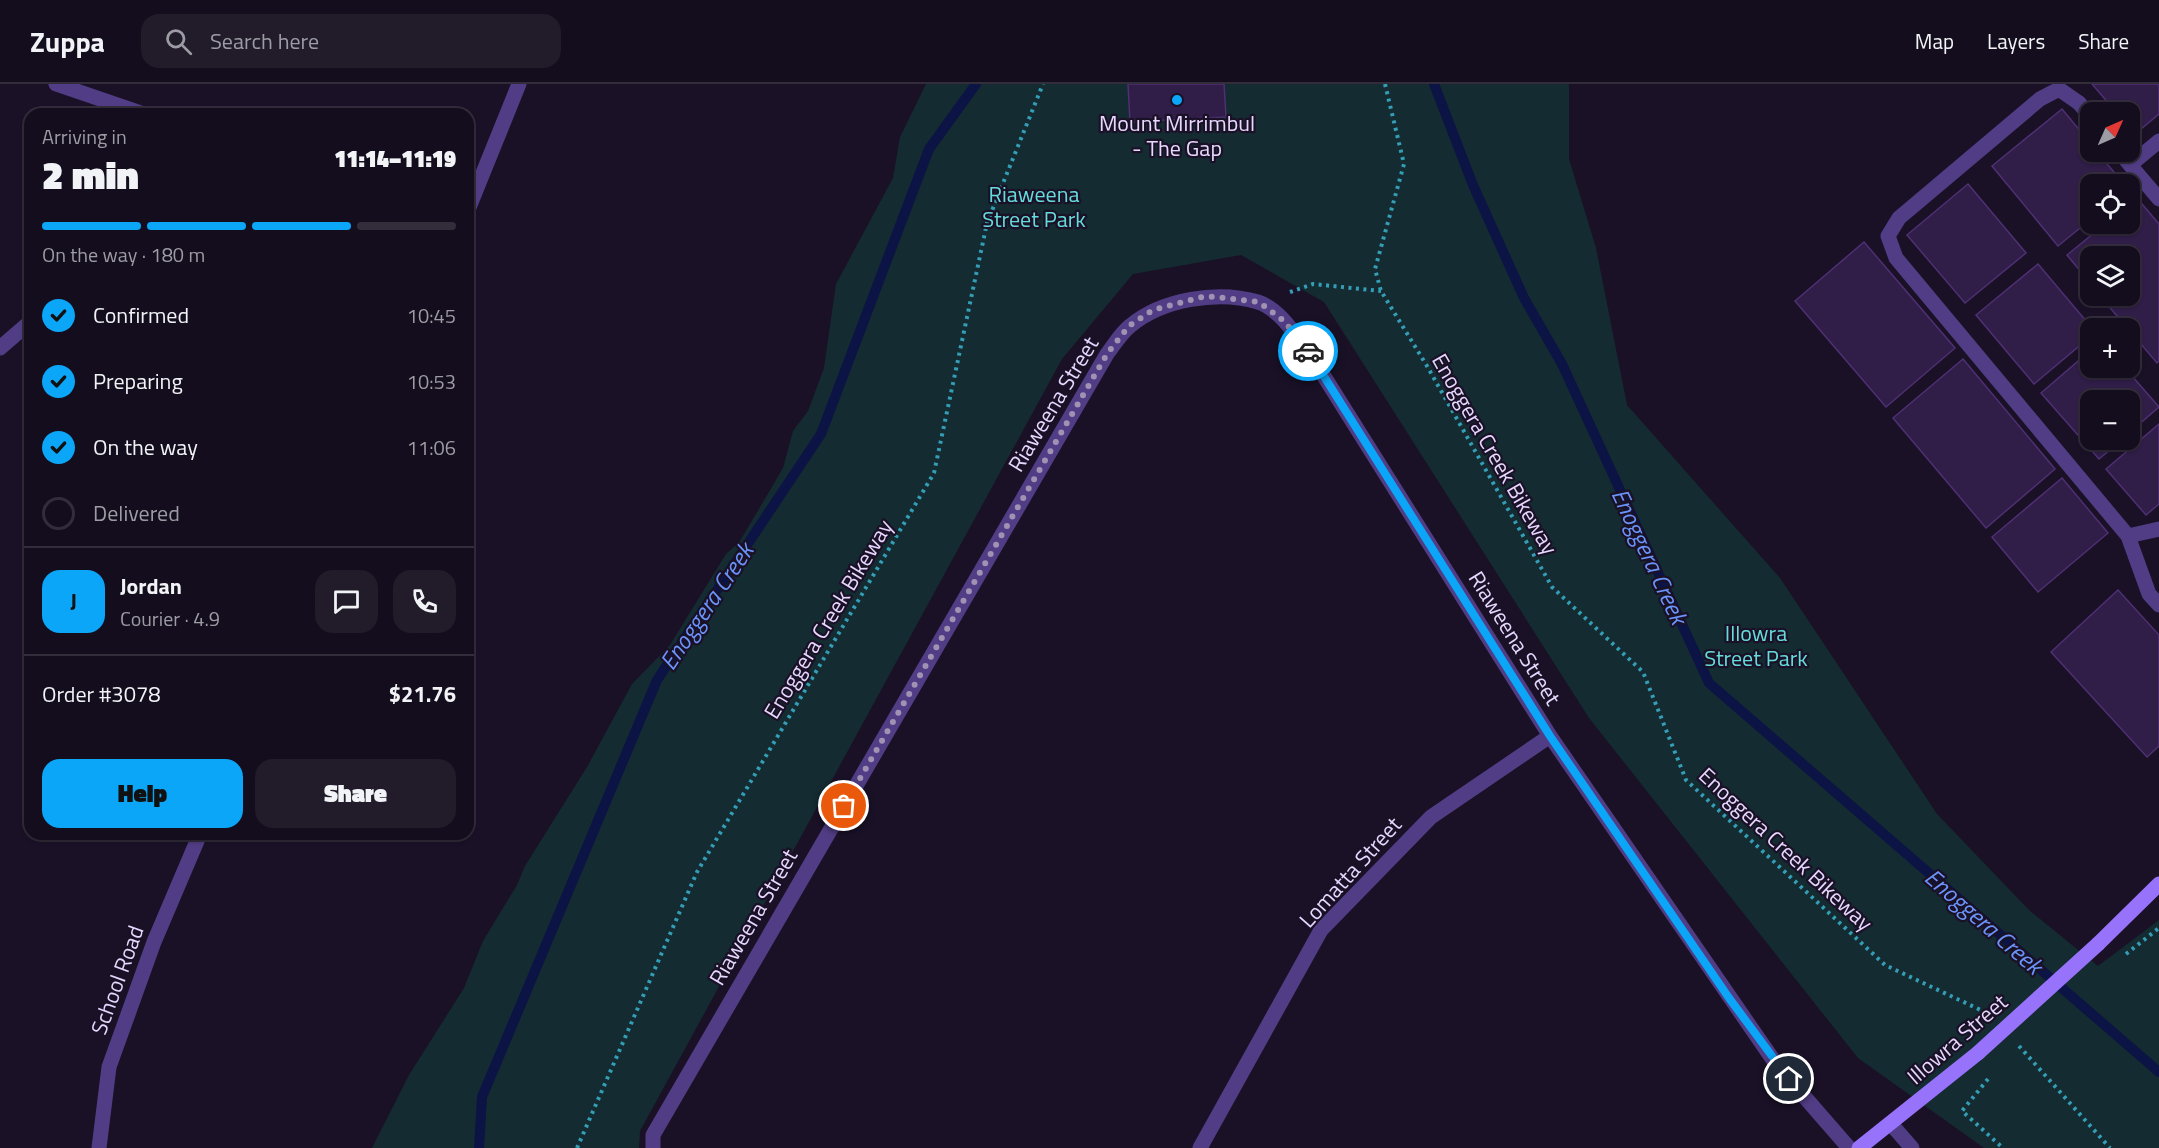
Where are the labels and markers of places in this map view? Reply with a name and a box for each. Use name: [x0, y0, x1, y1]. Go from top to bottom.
marker: Mount Mirrimbul - The Gap: [1170, 93, 1184, 107]
place label: Mount Mirrimbul - The Gap: [1099, 106, 1255, 165]
pin: [818, 780, 869, 831]
pin: [1763, 1053, 1814, 1104]

